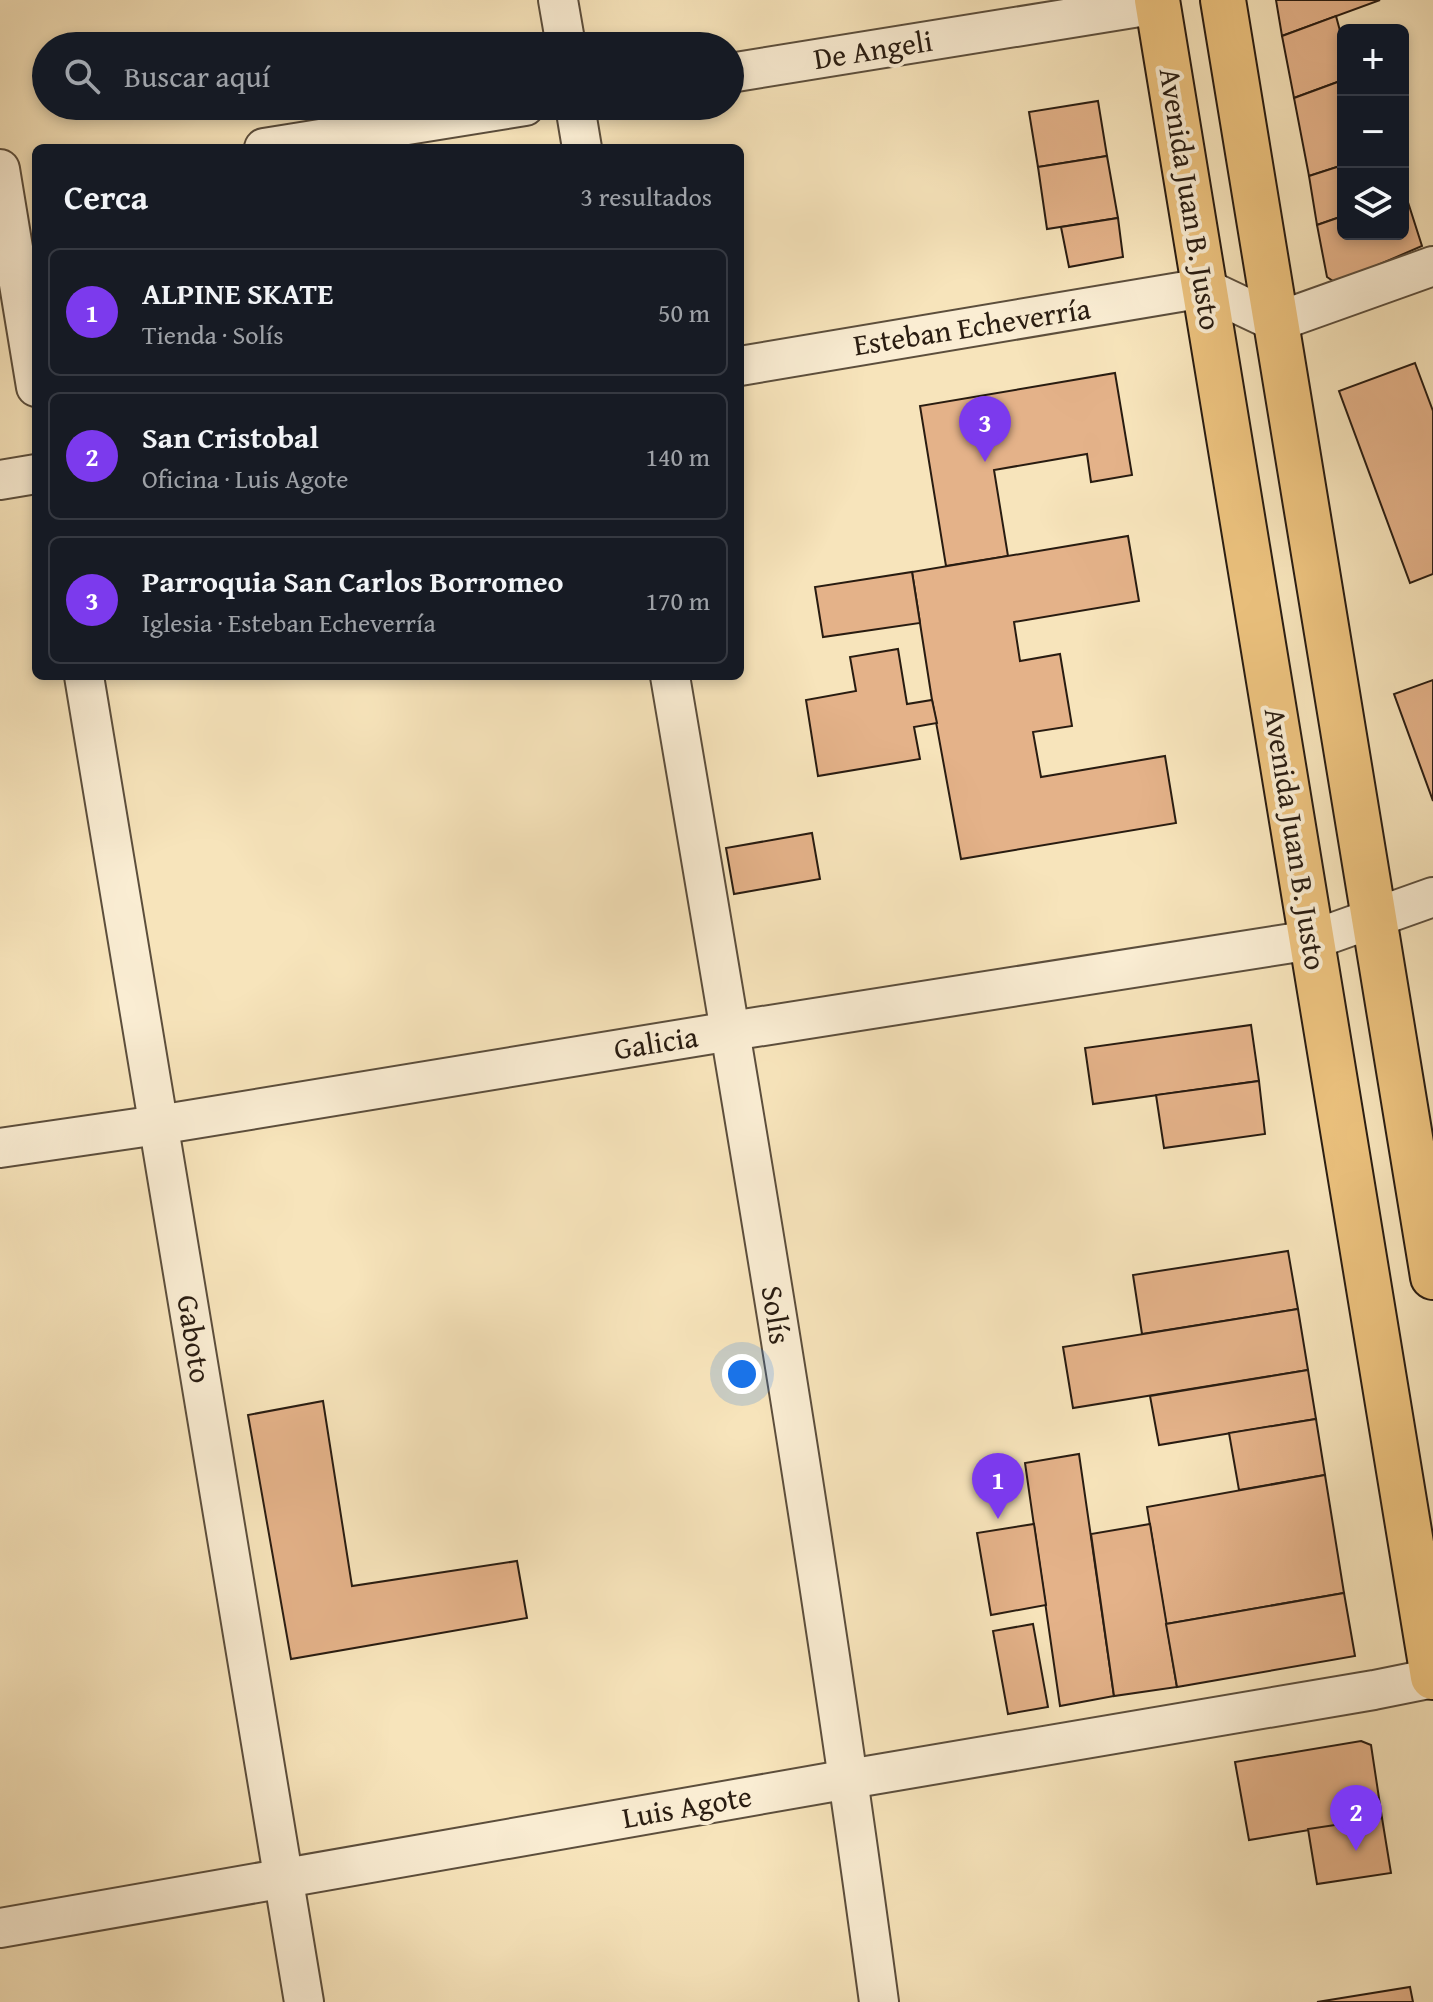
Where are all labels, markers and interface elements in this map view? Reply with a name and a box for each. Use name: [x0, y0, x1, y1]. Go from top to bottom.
street label: De Angeli: [810, 18, 935, 80]
map controls: [1337, 24, 1409, 240]
button: +: [1337, 24, 1409, 96]
search box: [32, 32, 744, 120]
icon: search: [60, 54, 104, 98]
text: Buscar aquí: [124, 54, 270, 98]
street label: Avenida Juan B. Justo: [1149, 65, 1233, 333]
button: −: [1337, 96, 1409, 168]
button: layers: [1337, 168, 1409, 240]
text: Cerca: [64, 172, 148, 221]
text: 3 resultados: [581, 177, 712, 216]
text: ALPINE SKATE: [142, 271, 333, 315]
street label: Esteban Echeverría: [850, 286, 1094, 366]
text: 1: [85, 293, 99, 332]
text: 50 m: [658, 293, 710, 332]
text: Tienda · Solís: [142, 315, 284, 354]
pin: 3: [959, 396, 1011, 462]
text: San Cristobal: [142, 415, 319, 459]
text: 2: [85, 437, 99, 476]
text: 140 m: [645, 437, 710, 476]
text: Oficina · Luis Agote: [142, 459, 348, 498]
text: Parroquia San Carlos Borromeo: [142, 559, 564, 603]
text: 3: [85, 581, 99, 620]
text: 170 m: [645, 581, 710, 620]
text: Iglesia · Esteban Echeverría: [142, 603, 436, 642]
street label: Avenida Juan B. Justo: [1254, 705, 1338, 973]
street label: Galicia: [611, 1014, 701, 1070]
street label: Solís: [751, 1282, 803, 1347]
street label: Gaboto: [166, 1292, 224, 1386]
your location: [722, 1354, 762, 1394]
pin: 1: [972, 1453, 1024, 1519]
street label: Luis Agote: [619, 1773, 755, 1839]
pin: 2: [1330, 1785, 1382, 1851]

